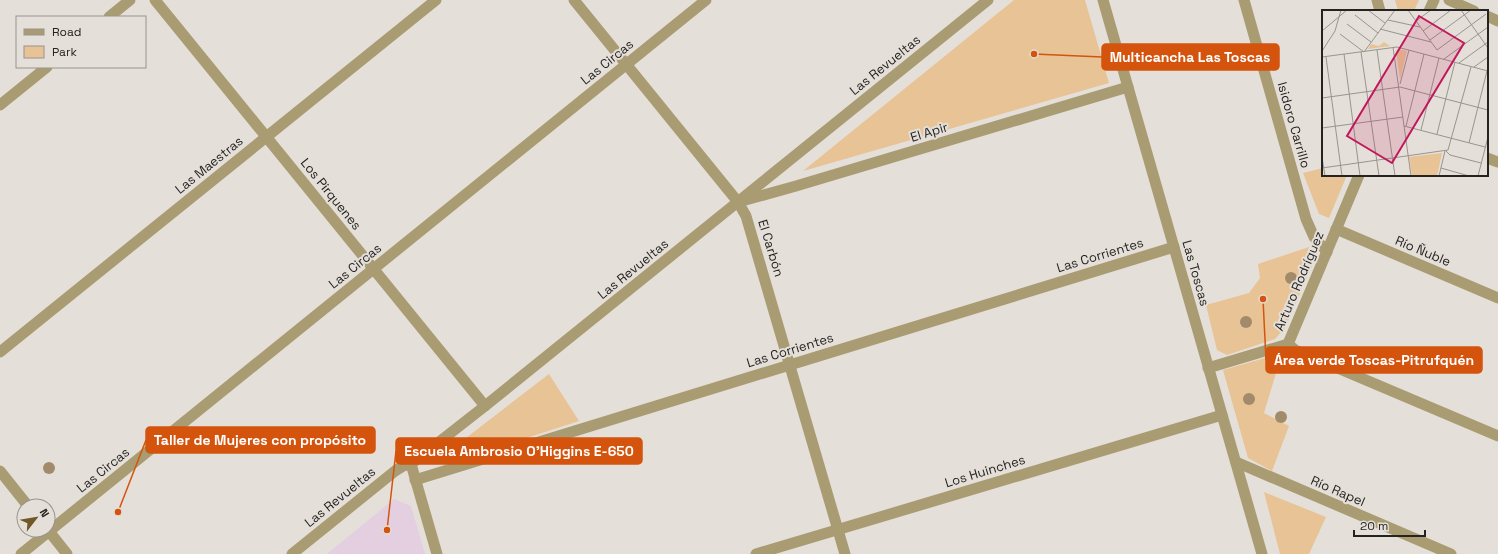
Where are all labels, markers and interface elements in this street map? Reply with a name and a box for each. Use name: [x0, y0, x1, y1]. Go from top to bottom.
inset map: [1322, 10, 1488, 176]
legend: [16, 16, 146, 68]
text: Road: [52, 24, 81, 40]
street label: Las Revueltas: [846, 31, 924, 99]
street label: Las Circas: [577, 35, 637, 88]
text: Park: [52, 44, 77, 60]
callout: Multicancha Las Toscas: [1102, 44, 1279, 70]
text: Multicancha Las Toscas: [1110, 48, 1270, 66]
street label: Isidoro Carrillo: [1274, 80, 1314, 170]
street label: El Apir: [908, 118, 950, 146]
street label: Las Maestras: [172, 132, 247, 198]
street label: Los Pirquenes: [297, 155, 365, 233]
street label: El Carbón: [754, 217, 788, 279]
street label: Arturo Rodríguez: [1270, 229, 1328, 333]
street label: Río Ñuble: [1393, 232, 1453, 270]
street label: Las Corrientes: [1055, 234, 1146, 276]
street label: Las Revueltas: [594, 235, 672, 303]
street label: Las Toscas: [1179, 238, 1214, 308]
street label: Las Circas: [325, 239, 385, 292]
street label: Las Corrientes: [745, 329, 836, 371]
callout: Área verde Toscas-Pitrufquén: [1266, 347, 1482, 373]
text: Área verde Toscas-Pitrufquén: [1274, 351, 1474, 369]
callout: Taller de Mujeres con propósito: [146, 427, 375, 453]
text: Taller de Mujeres con propósito: [154, 431, 366, 449]
callout: Escuela Ambrosio O'Higgins E-650: [396, 438, 642, 464]
text: Escuela Ambrosio O'Higgins E-650: [404, 442, 634, 460]
street label: Las Circas: [73, 443, 133, 496]
street label: Los Huinches: [943, 451, 1027, 491]
street label: Las Revueltas: [301, 463, 379, 531]
street label: Río Rapel: [1308, 472, 1368, 510]
north arrow: [16, 498, 56, 538]
text: N: [37, 506, 52, 520]
scale bar: [1354, 512, 1425, 538]
text: 20 m: [1360, 518, 1388, 534]

